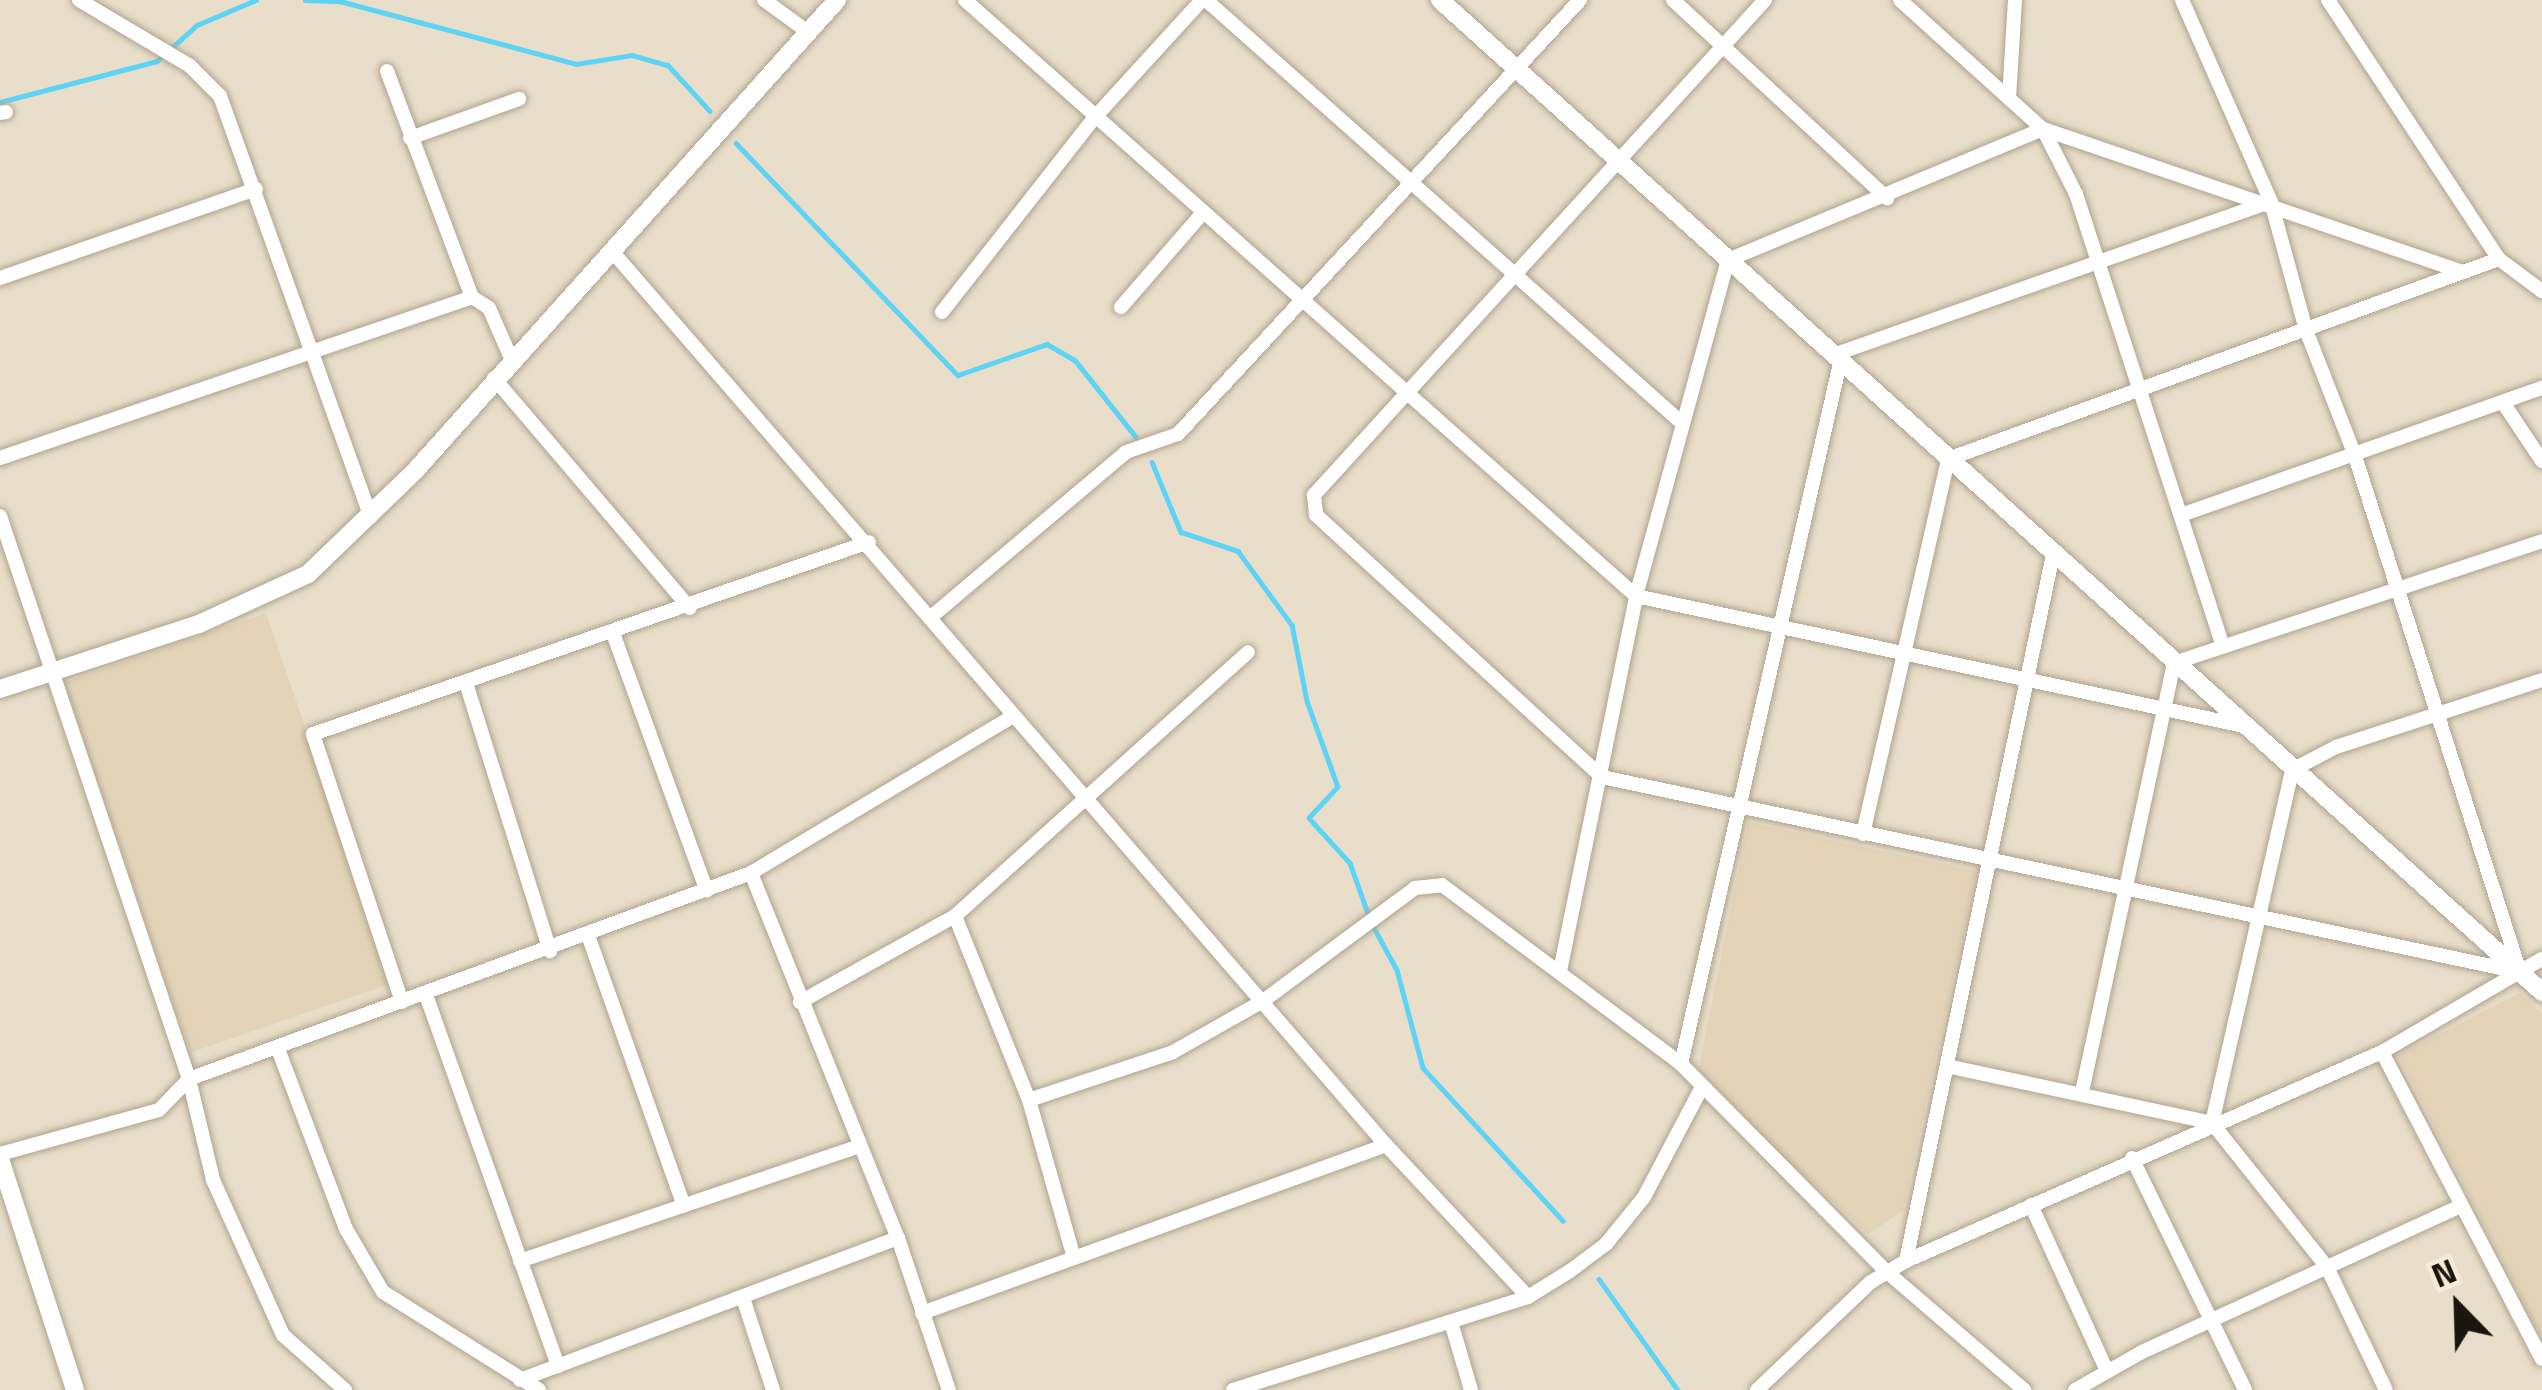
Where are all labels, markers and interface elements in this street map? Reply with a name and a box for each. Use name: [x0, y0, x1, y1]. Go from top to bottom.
text: N: [2424, 1245, 2464, 1300]
north arrow: [2398, 1246, 2518, 1366]

